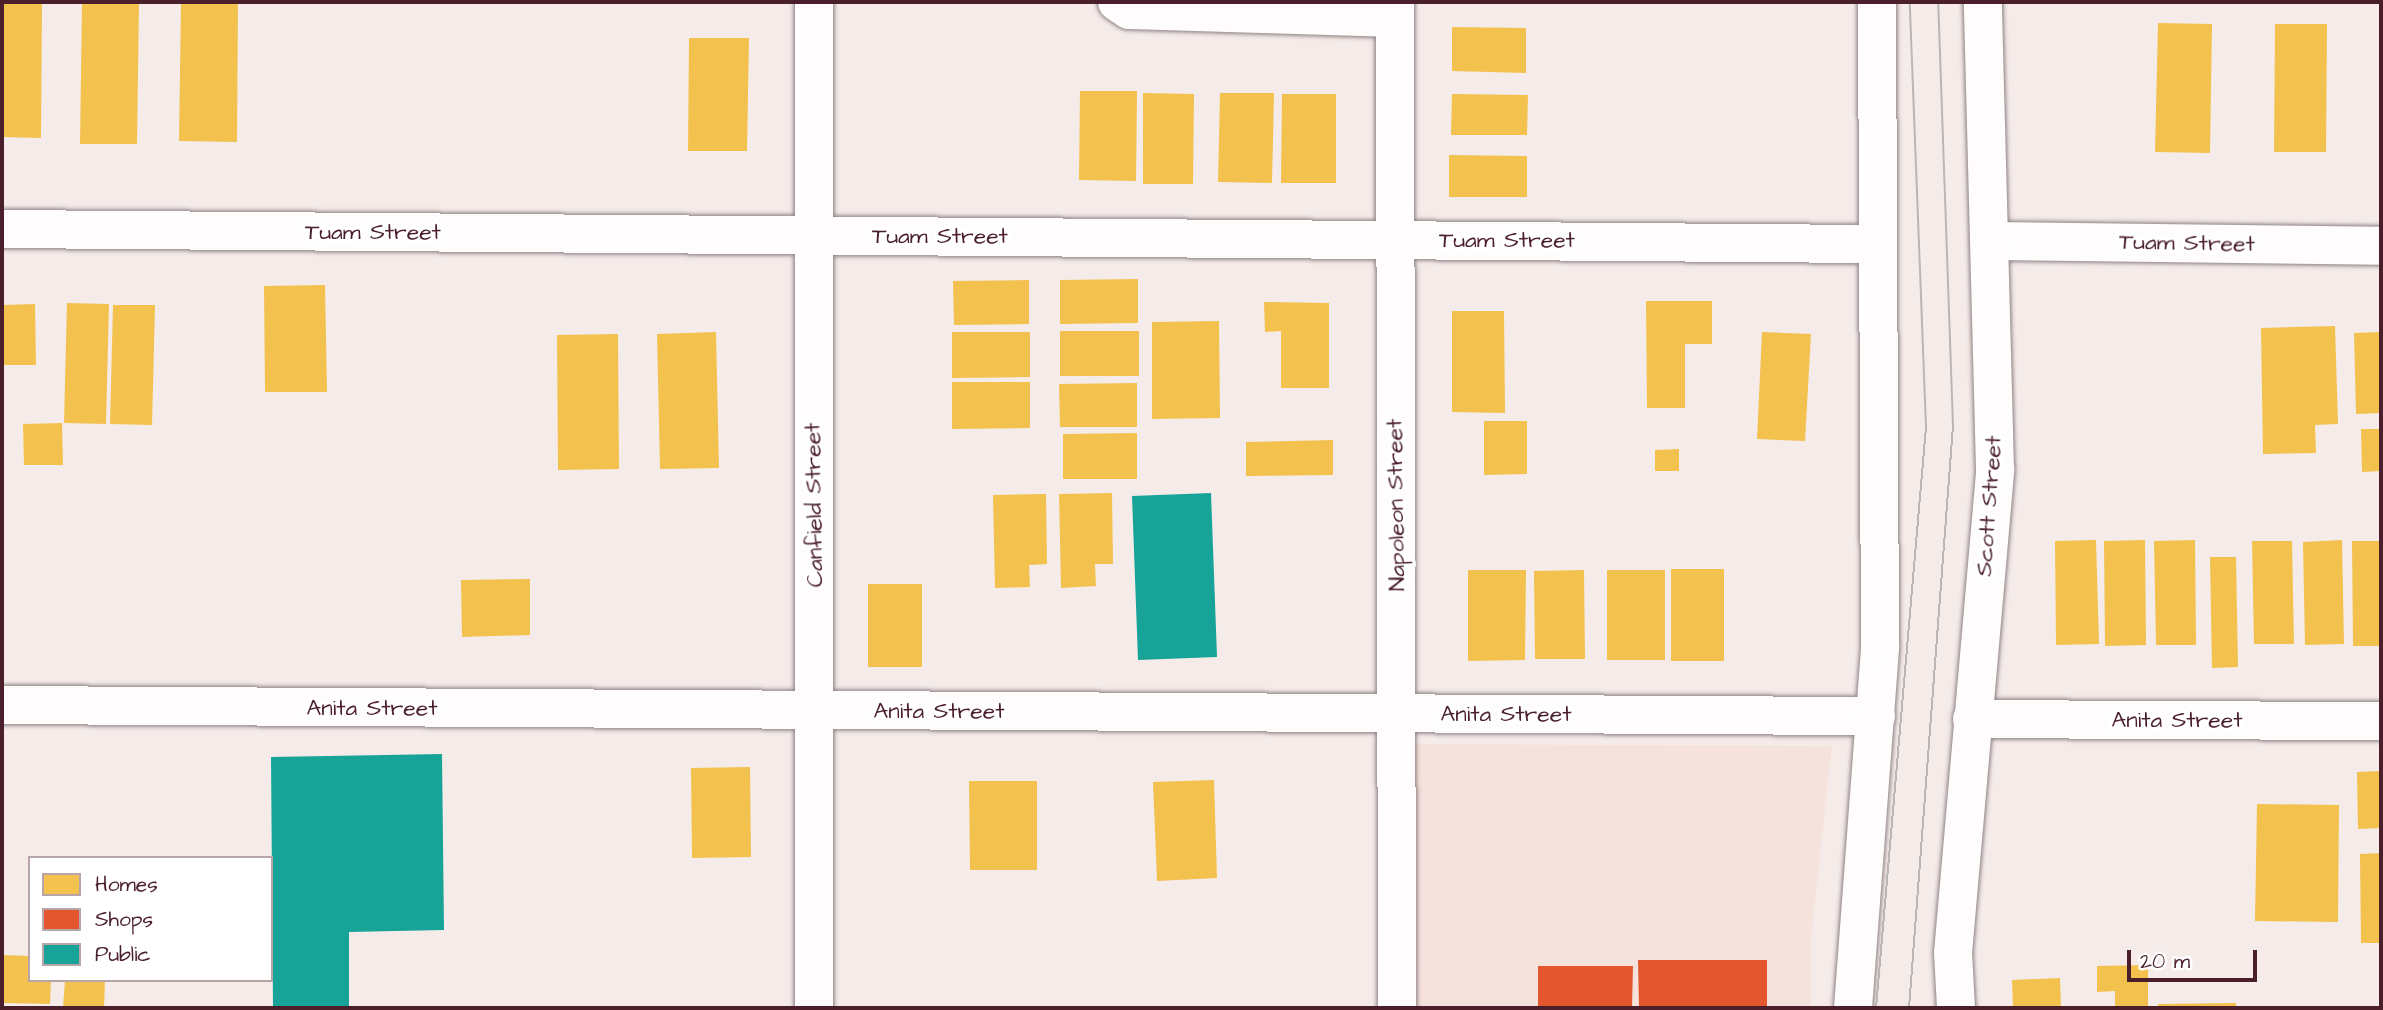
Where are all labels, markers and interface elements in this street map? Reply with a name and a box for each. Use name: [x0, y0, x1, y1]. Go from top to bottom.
street label: Tuam Street: [305, 218, 441, 246]
street label: Tuam Street: [872, 222, 1008, 250]
street label: Tuam Street: [1439, 226, 1575, 254]
street label: Tuam Street: [2119, 228, 2255, 258]
street label: Napoleon Street: [1381, 419, 1411, 591]
street label: Canfield Street: [799, 422, 829, 588]
street label: Scott Street: [1970, 435, 2008, 577]
street label: Anita Street: [307, 694, 437, 722]
street label: Anita Street: [874, 697, 1004, 725]
street label: Anita Street: [1441, 700, 1571, 728]
street label: Anita Street: [2112, 706, 2242, 734]
legend: [28, 856, 273, 982]
text: Homes: [95, 870, 158, 899]
text: Shops: [95, 905, 153, 934]
scale bar: [2131, 936, 2260, 980]
text: Public: [95, 940, 151, 969]
text: 20 m: [2140, 947, 2190, 976]

